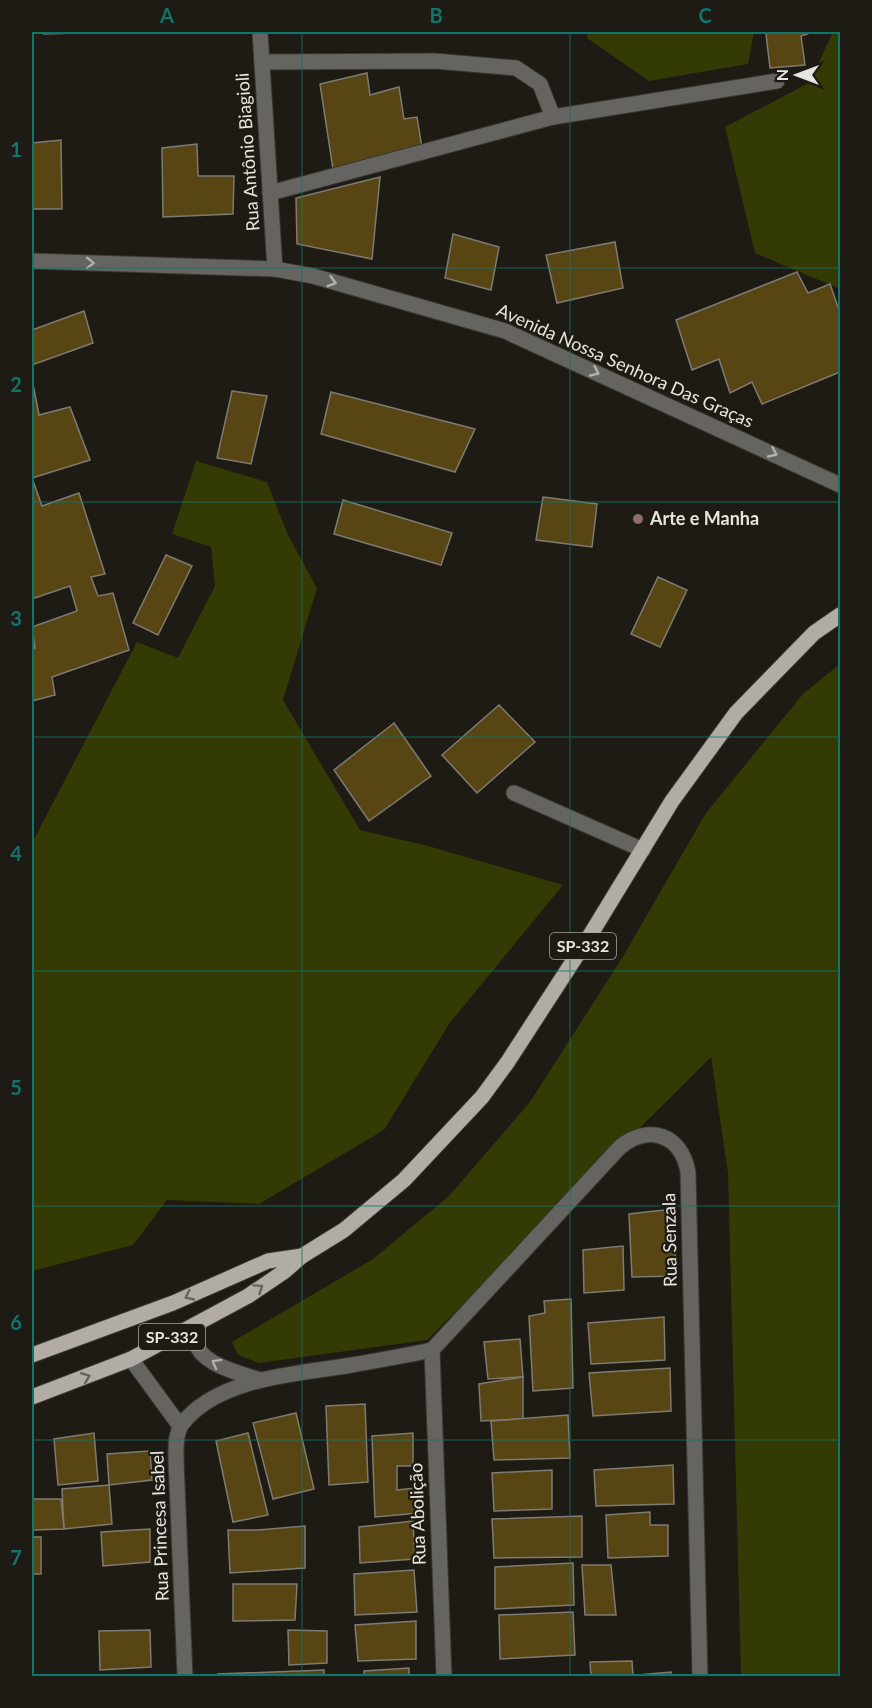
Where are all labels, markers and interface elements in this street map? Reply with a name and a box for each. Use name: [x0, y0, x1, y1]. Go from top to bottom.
text: A: [159, 3, 174, 27]
text: B: [429, 3, 443, 27]
text: C: [698, 3, 712, 27]
north arrow: [767, 45, 827, 105]
text: N: [772, 69, 791, 81]
street label: Rua Antônio Biagioli: [230, 72, 264, 232]
text: 1: [10, 137, 22, 161]
one-way arrow: [85, 257, 94, 270]
one-way arrow: [326, 275, 337, 287]
street label: Avenida Nossa Senhora Das Graças: [494, 298, 757, 432]
one-way arrow: [589, 364, 600, 376]
text: 2: [10, 372, 22, 396]
one-way arrow: [766, 445, 777, 457]
place label: Arte e Manha: [649, 507, 759, 529]
marker: Arte e Manha: [631, 512, 645, 526]
text: 3: [10, 606, 22, 630]
text: 4: [10, 841, 22, 865]
road number: SP-332: [550, 933, 616, 959]
text: 5: [10, 1075, 22, 1099]
street label: Rua Senzala: [657, 1193, 681, 1287]
one-way arrow: [253, 1284, 264, 1295]
one-way arrow: [184, 1289, 195, 1301]
text: 6: [10, 1310, 22, 1334]
road number: SP-332: [139, 1324, 205, 1350]
one-way arrow: [212, 1359, 222, 1370]
one-way arrow: [80, 1371, 91, 1384]
street label: Rua Princesa Isabel: [145, 1450, 173, 1602]
street label: Rua Abolição: [404, 1462, 430, 1566]
text: 7: [10, 1545, 22, 1569]

